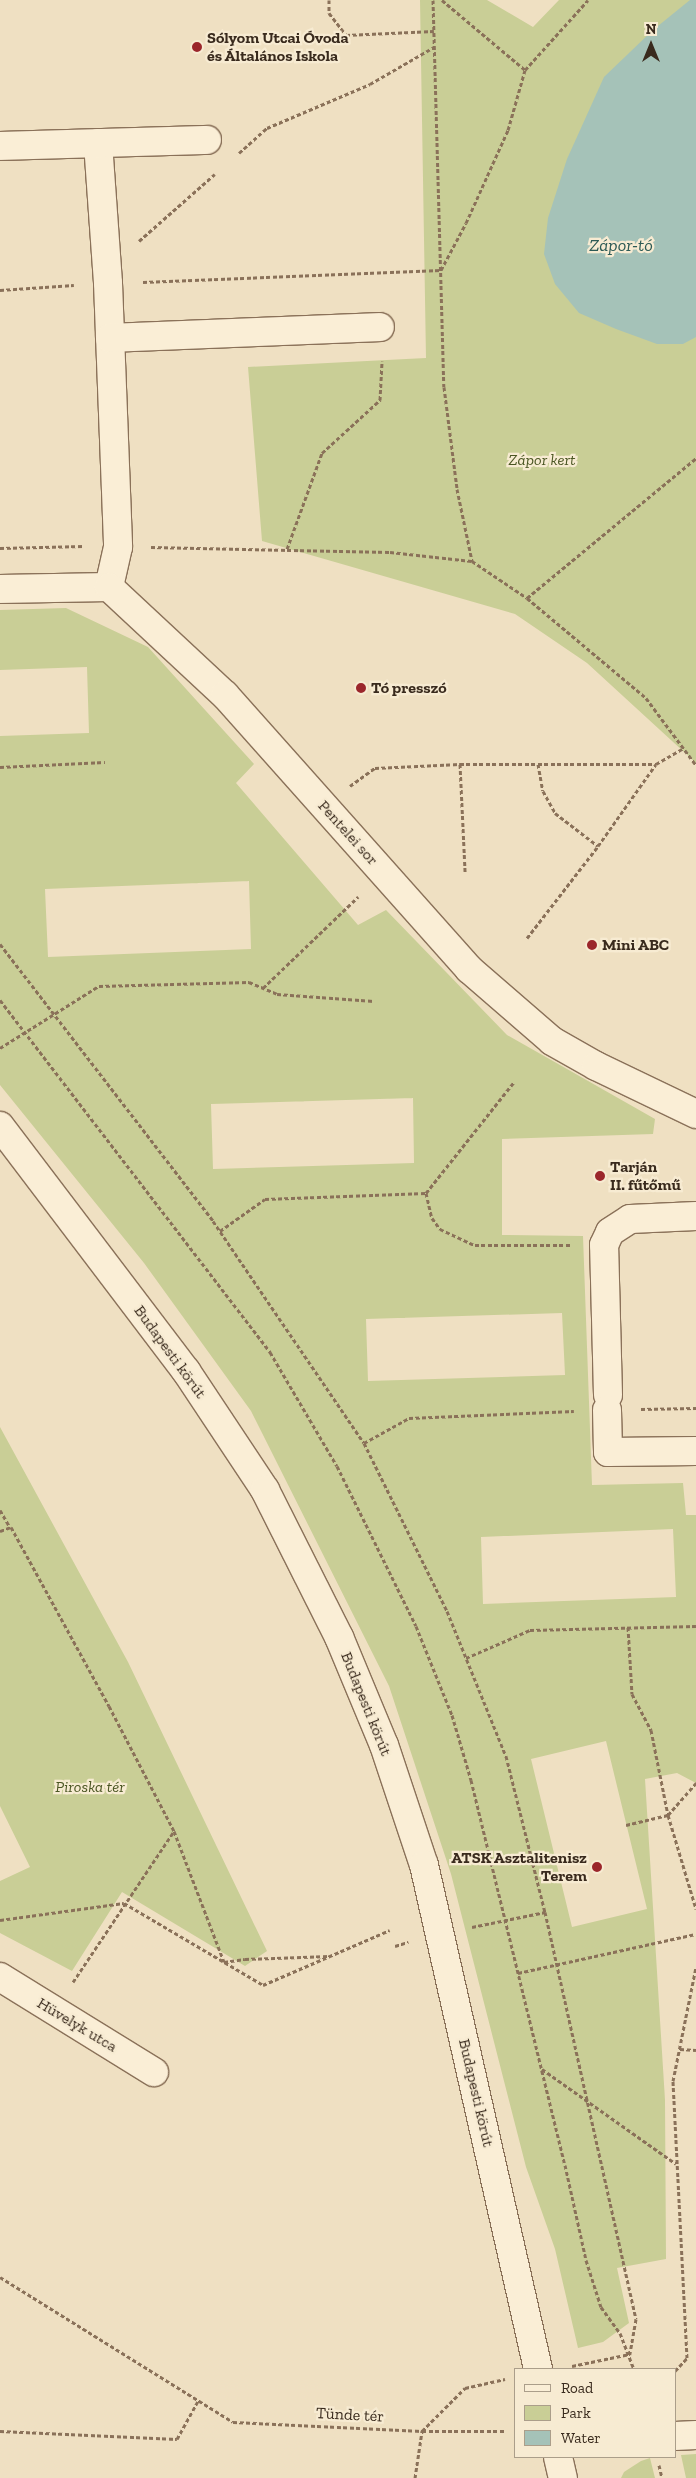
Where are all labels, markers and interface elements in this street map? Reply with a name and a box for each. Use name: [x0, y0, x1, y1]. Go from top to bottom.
north arrow: [626, 20, 676, 70]
text: N: [646, 21, 656, 38]
place label: Sólyom Utcai Óvoda és Általános Iskola: [207, 28, 349, 66]
marker: Sólyom Utcai Óvoda és Általános Iskola: [191, 41, 203, 53]
water label: Zápor-tó: [589, 234, 653, 256]
park label: Zápor kert: [509, 450, 575, 470]
place label: Tó presszó: [371, 678, 447, 698]
marker: Tó presszó: [355, 682, 367, 694]
street label: Pentelei sor: [314, 797, 382, 869]
place label: Mini ABC: [602, 935, 670, 955]
marker: Mini ABC: [586, 939, 598, 951]
place label: Tarján II. fűtőmű: [610, 1157, 681, 1195]
marker: Tarján II. fűtőmű: [594, 1170, 606, 1182]
street label: Budapesti körút: [130, 1302, 210, 1402]
street label: Budapesti körút: [336, 1649, 396, 1759]
park label: Piroska tér: [55, 1777, 125, 1797]
place label: ATSK Asztalitenisz Terem: [451, 1848, 587, 1886]
marker: ATSK Asztalitenisz Terem: [591, 1861, 603, 1873]
street label: Hüvelyk utca: [34, 1994, 120, 2056]
street label: Budapesti körút: [454, 2037, 498, 2149]
legend: [514, 2368, 676, 2458]
text: Road: [561, 2379, 593, 2397]
street label: Tünde tér: [315, 2404, 385, 2426]
text: Park: [561, 2404, 591, 2422]
text: Water: [561, 2429, 601, 2447]

